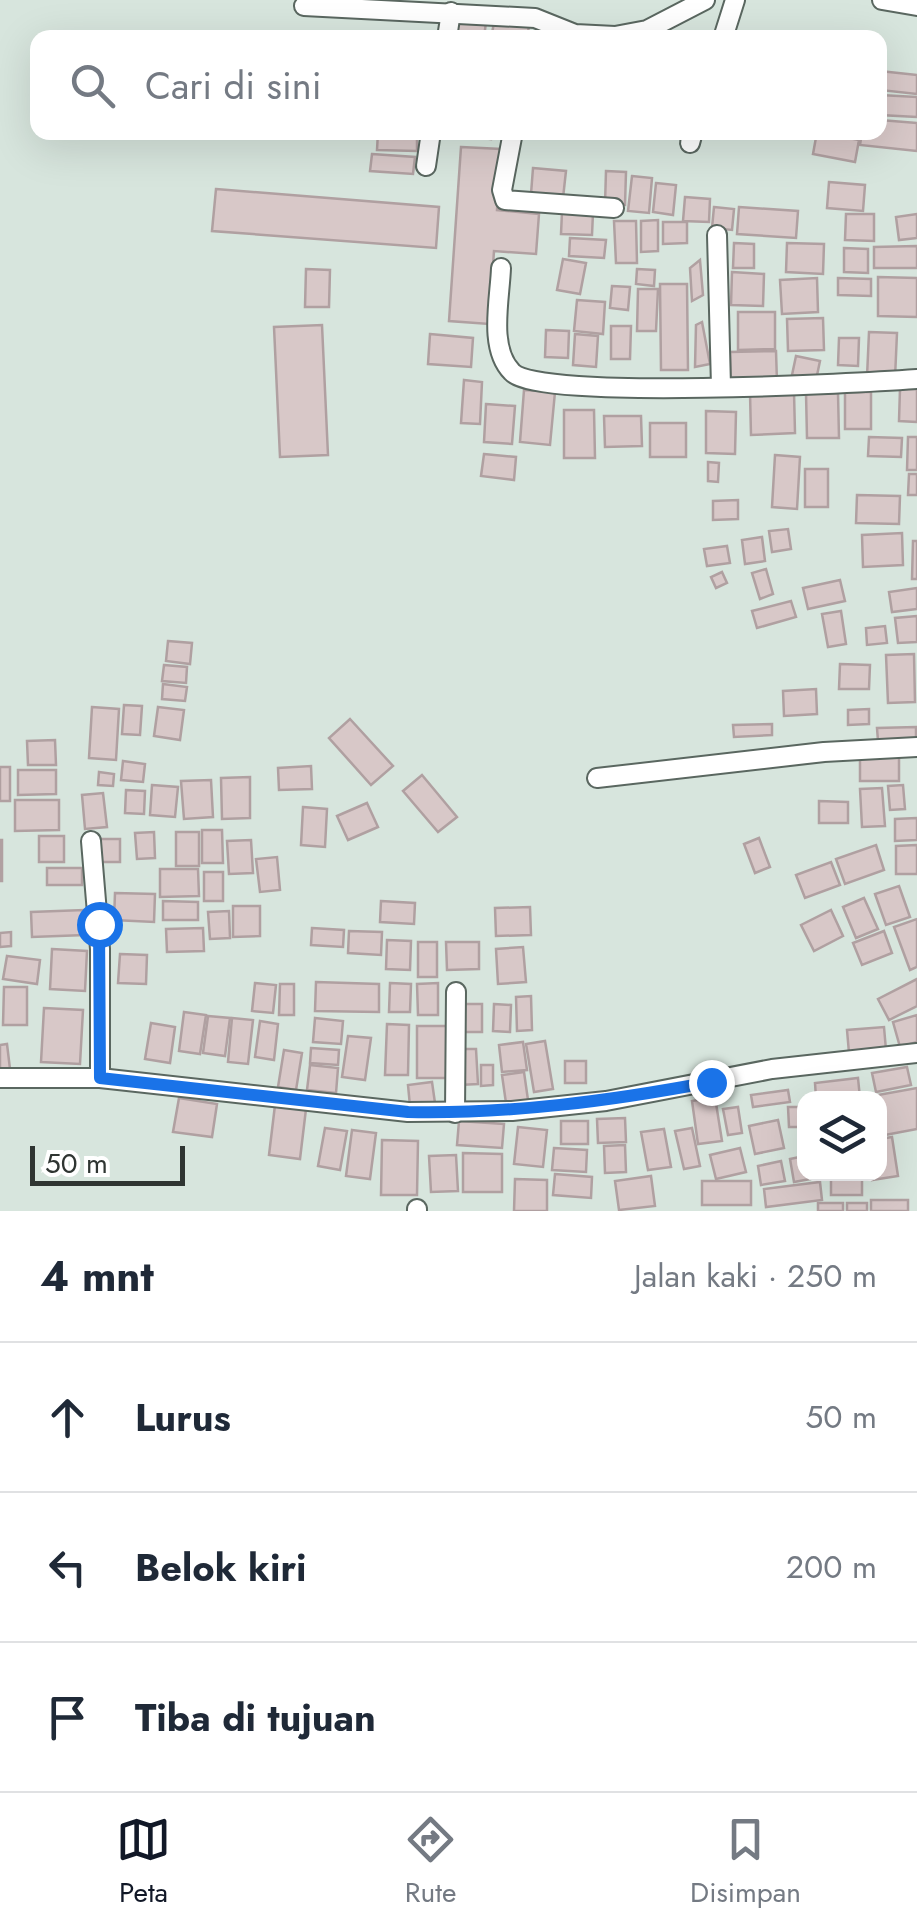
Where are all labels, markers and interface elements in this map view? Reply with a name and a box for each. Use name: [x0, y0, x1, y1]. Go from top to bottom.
search box: [30, 30, 887, 140]
icon: search: [65, 58, 120, 113]
text: Cari di sini: [145, 58, 322, 113]
route start: [77, 902, 123, 948]
route end: [689, 1060, 735, 1106]
map controls: [797, 1091, 887, 1181]
button: layers: [797, 1091, 887, 1181]
scale bar: [30, 1141, 185, 1186]
text: 50 m: [45, 1143, 108, 1184]
text: 4 mnt: [40, 1246, 154, 1307]
text: Jalan kaki · 250 m: [634, 1253, 877, 1299]
icon: ahead: [40, 1390, 95, 1445]
text: Lurus: [135, 1390, 231, 1445]
text: 50 m: [805, 1394, 877, 1440]
icon: left: [40, 1540, 95, 1595]
text: Belok kiri: [135, 1540, 307, 1595]
text: 200 m: [786, 1544, 877, 1590]
icon: arrive: [40, 1690, 95, 1745]
text: Tiba di tujuan: [135, 1690, 376, 1745]
tab: Peta: [116, 1812, 171, 1913]
tab: Rute: [403, 1812, 458, 1913]
tab: Disimpan: [690, 1812, 801, 1913]

